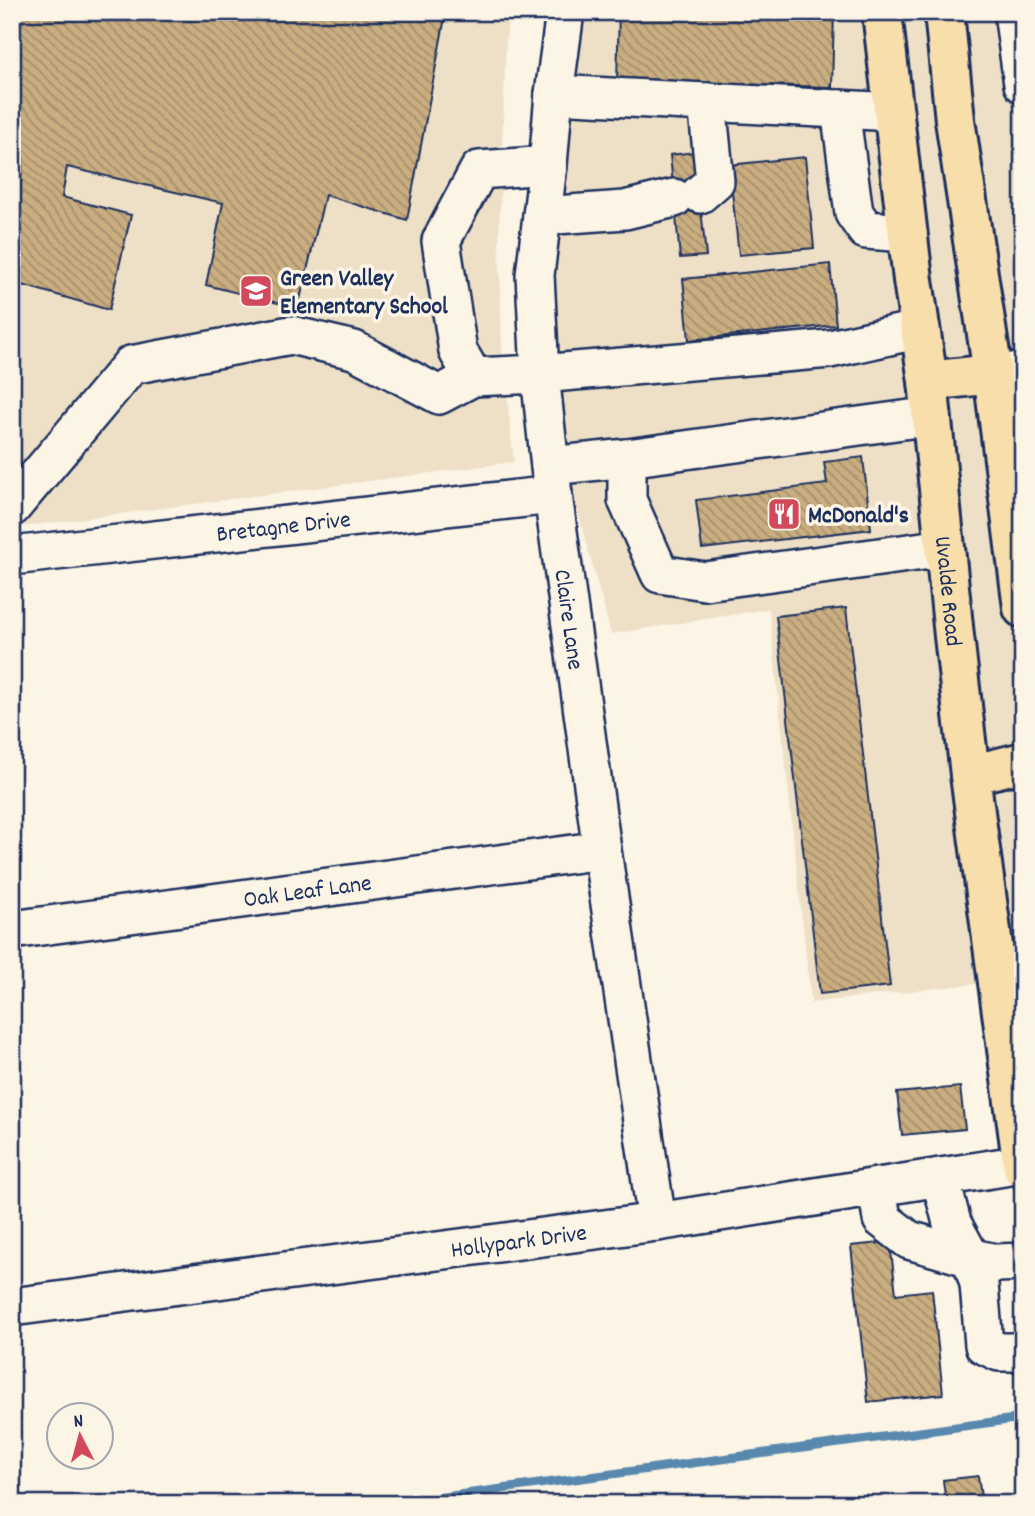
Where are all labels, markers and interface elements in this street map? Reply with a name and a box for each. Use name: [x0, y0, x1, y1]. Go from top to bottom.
place label: Green Valley Elementary School: [280, 263, 448, 325]
school or university icon: Green Valley Elementary School: [237, 272, 275, 310]
restaurant icon: McDonald's: [765, 495, 803, 533]
place label: McDonald's: [808, 500, 909, 534]
street label: Bretagne Drive: [215, 504, 353, 553]
street label: Uvalde Road: [924, 534, 969, 648]
street label: Claire Lane: [543, 567, 591, 672]
street label: Oak Leaf Lane: [242, 867, 374, 918]
street label: Hollypark Drive: [449, 1217, 589, 1269]
north arrow: [46, 1400, 116, 1470]
text: N: [73, 1409, 85, 1436]

